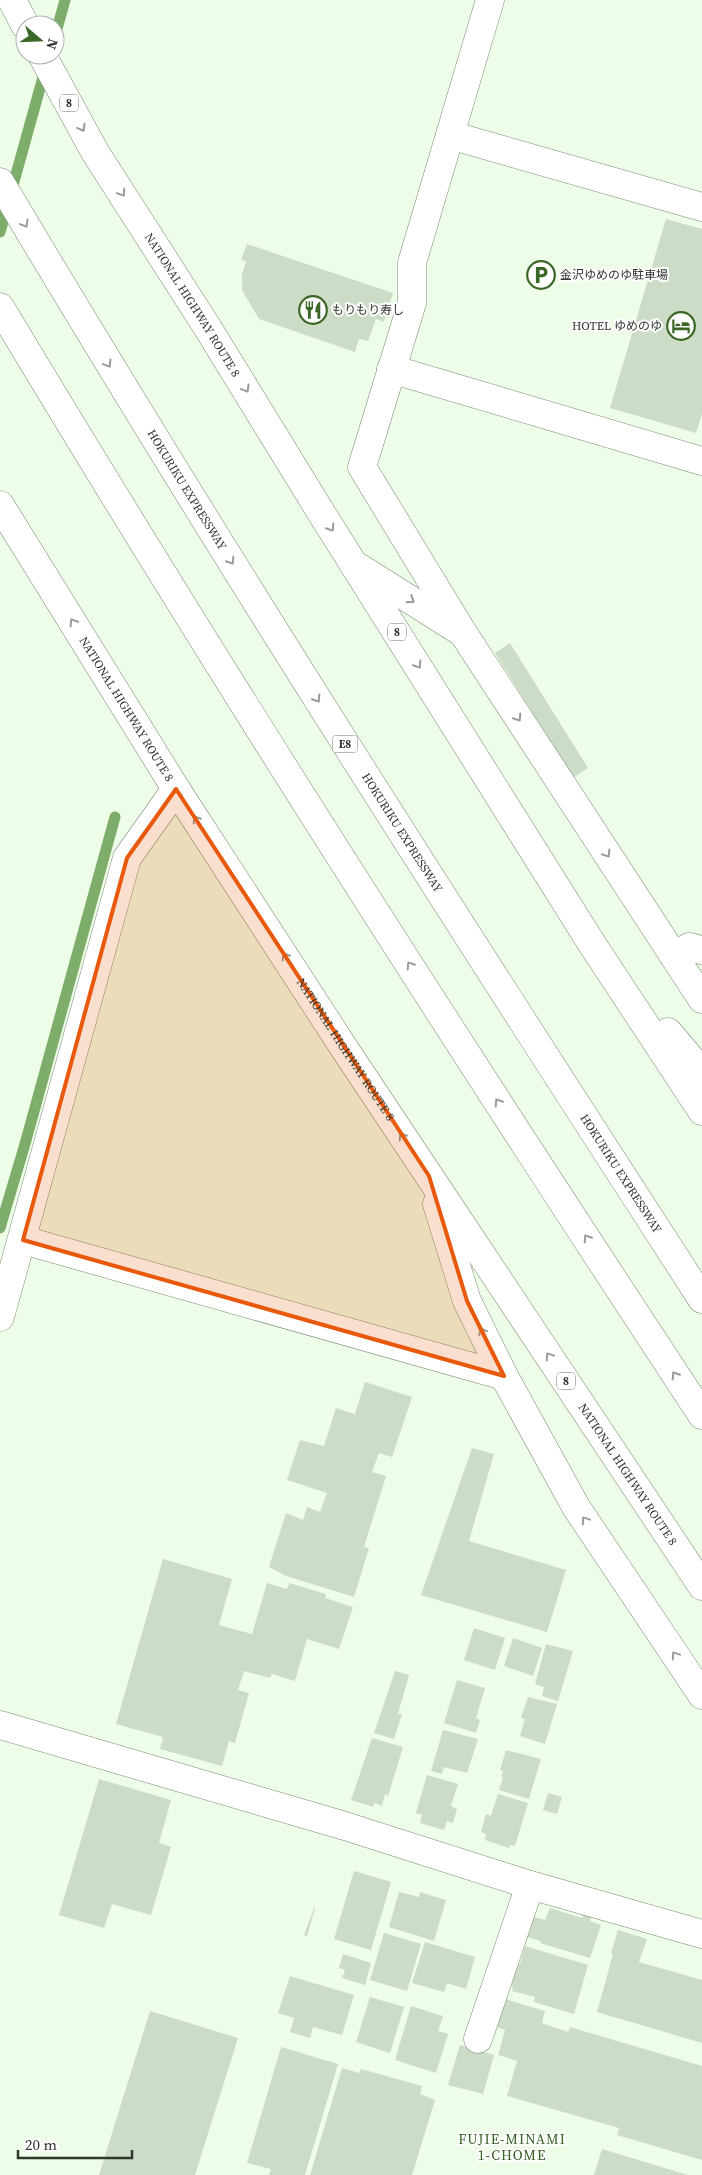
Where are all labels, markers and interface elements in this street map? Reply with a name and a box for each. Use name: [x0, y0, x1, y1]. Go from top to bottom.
north arrow: [15, 15, 65, 65]
text: N: [41, 36, 63, 52]
road number: 8: [60, 95, 78, 112]
one-way arrow: [76, 123, 86, 132]
one-way arrow: [115, 187, 125, 196]
one-way arrow: [18, 219, 28, 228]
street label: NATIONAL HIGHWAY ROUTE 8: [141, 230, 244, 380]
parking icon: 金沢ゆめのゆ駐車場: [526, 260, 556, 290]
place label: 金沢ゆめのゆ駐車場: [560, 267, 668, 283]
restaurant icon: もりもり寿し: [298, 295, 328, 325]
place label: もりもり寿し: [332, 302, 404, 318]
hotel icon: HOTEL ゆめのゆ: [666, 311, 696, 341]
place label: HOTEL ゆめのゆ: [572, 318, 662, 334]
one-way arrow: [102, 358, 112, 367]
one-way arrow: [239, 384, 249, 393]
street label: HOKURIKU EXPRESSWAY: [144, 426, 230, 553]
one-way arrow: [325, 522, 334, 531]
one-way arrow: [225, 556, 234, 565]
one-way arrow: [405, 594, 414, 603]
one-way arrow: [70, 619, 80, 628]
road number: 8: [388, 624, 406, 640]
street label: NATIONAL HIGHWAY ROUTE 8: [76, 634, 177, 784]
one-way arrow: [412, 659, 421, 669]
one-way arrow: [311, 694, 321, 703]
one-way arrow: [512, 712, 521, 721]
road number: E8: [332, 736, 358, 752]
street label: HOKURIKU EXPRESSWAY: [358, 770, 446, 896]
one-way arrow: [193, 816, 202, 825]
one-way arrow: [601, 848, 610, 857]
one-way arrow: [281, 952, 291, 961]
one-way arrow: [407, 962, 416, 971]
street label: NATIONAL HIGHWAY ROUTE 8: [293, 975, 398, 1124]
one-way arrow: [495, 1098, 505, 1107]
street label: HOKURIKU EXPRESSWAY: [576, 1111, 666, 1237]
one-way arrow: [399, 1132, 408, 1141]
one-way arrow: [584, 1235, 593, 1244]
one-way arrow: [477, 1327, 488, 1336]
one-way arrow: [546, 1353, 555, 1362]
one-way arrow: [672, 1371, 681, 1380]
road number: 8: [557, 1372, 575, 1390]
street label: NATIONAL HIGHWAY ROUTE 8: [575, 1400, 681, 1549]
one-way arrow: [582, 1516, 591, 1525]
one-way arrow: [672, 1651, 681, 1660]
scale bar: [18, 2128, 131, 2160]
district label: FUJIE-MINAMI 1-CHOME: [458, 2129, 566, 2165]
text: 20 m: [25, 2134, 57, 2155]

